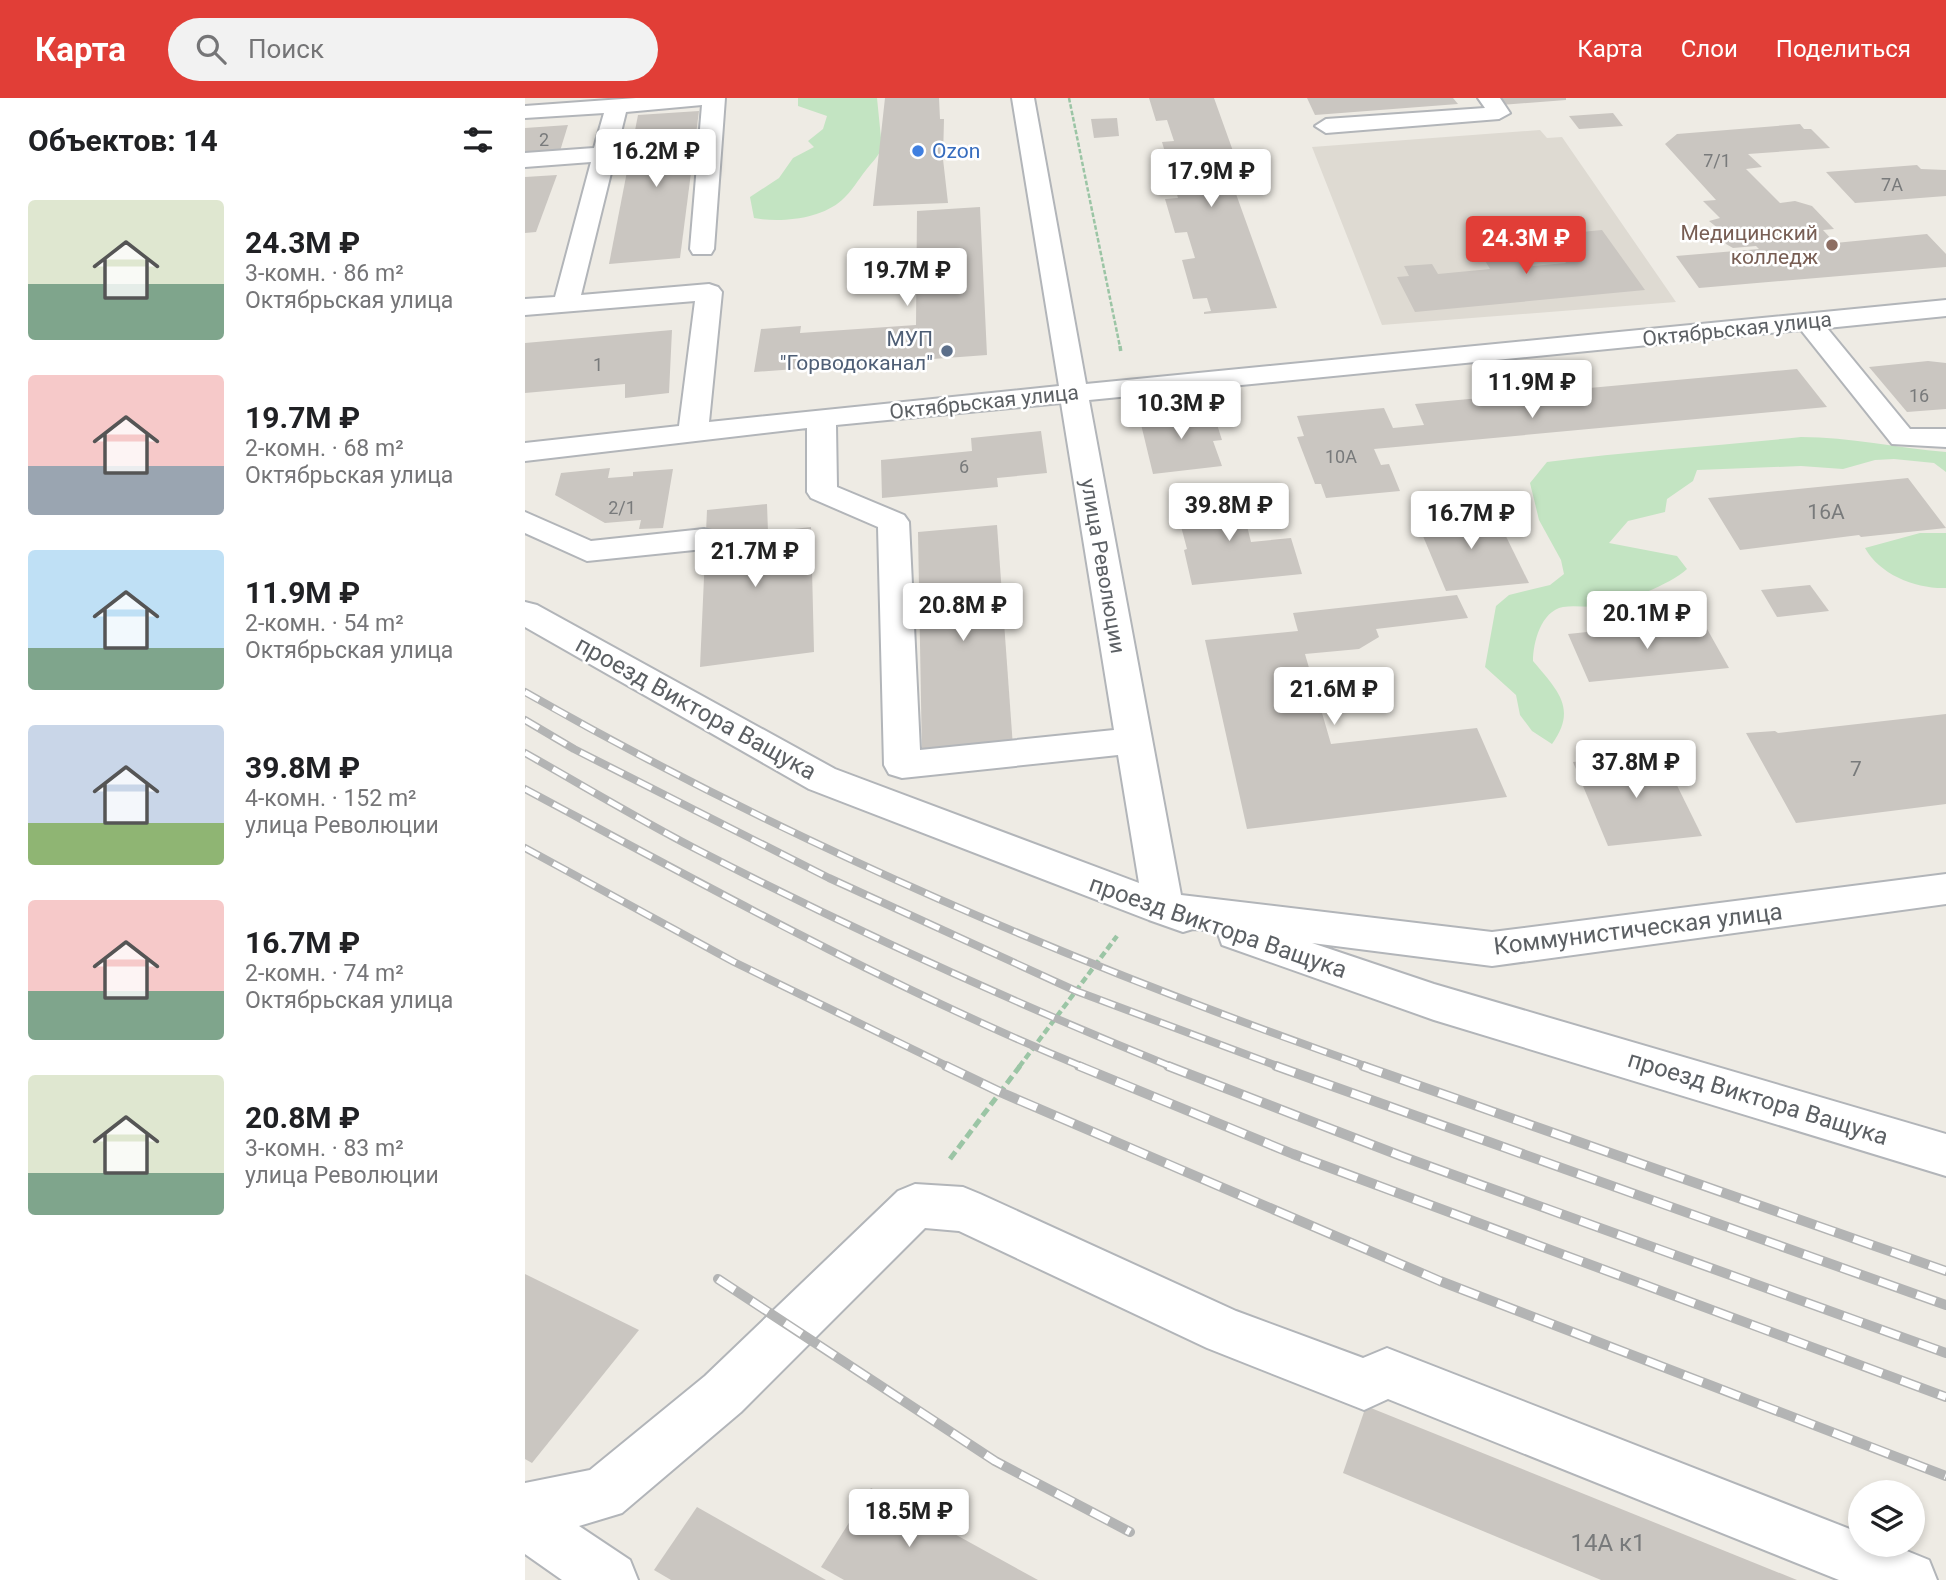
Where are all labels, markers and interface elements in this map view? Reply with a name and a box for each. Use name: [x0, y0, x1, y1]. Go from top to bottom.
search box: [168, 18, 658, 81]
text: Карта: [35, 30, 126, 69]
icon: search: [192, 30, 230, 68]
text: Поиск: [248, 34, 324, 64]
text: Карта: [1577, 35, 1643, 63]
text: Слои: [1681, 35, 1738, 63]
text: Поделиться: [1776, 35, 1911, 63]
icon: filters: [459, 121, 497, 159]
text: Объектов: 14: [28, 123, 218, 158]
house number: 2: [539, 129, 549, 150]
pin: 16.2M ₽: [591, 130, 721, 189]
text: 16.2M ₽: [612, 138, 700, 165]
place label: Ozon: [932, 139, 980, 163]
marker: Ozon: [910, 143, 926, 159]
pin: 17.9M ₽: [1146, 150, 1276, 209]
house number: 7/1: [1703, 150, 1731, 171]
text: 17.9M ₽: [1167, 158, 1255, 185]
house number: 7А: [1881, 174, 1903, 195]
pin: 24.3M ₽: [1461, 216, 1591, 276]
place label: Медицинский колледж: [1680, 221, 1818, 269]
text: 24.3M ₽: [245, 225, 360, 260]
text: 24.3M ₽: [1482, 225, 1570, 252]
icon: home: [84, 228, 168, 312]
marker: Медицинский колледж: [1824, 237, 1840, 253]
pin: 19.7M ₽: [842, 248, 972, 308]
text: 19.7M ₽: [863, 257, 951, 284]
text: 3-комн. · 86 m²: [245, 260, 404, 287]
text: Октябрьская улица: [245, 287, 453, 314]
street label: Октябрьская улица: [1641, 307, 1833, 351]
place label: МУП "Горводоканал": [780, 327, 933, 375]
marker: МУП "Горводоканал": [939, 343, 955, 359]
house number: 1: [593, 354, 603, 375]
pin: 11.9M ₽: [1467, 360, 1597, 420]
text: 11.9M ₽: [1488, 369, 1576, 396]
street label: Октябрьская улица: [888, 380, 1080, 424]
pin: 10.3M ₽: [1116, 382, 1246, 441]
house number: 16: [1909, 385, 1929, 406]
text: 10.3M ₽: [1137, 390, 1225, 417]
text: 19.7M ₽: [245, 400, 360, 435]
icon: home: [84, 403, 168, 487]
text: 2-комн. · 68 m²: [245, 435, 404, 462]
house number: 10А: [1325, 446, 1357, 467]
house number: 6: [959, 456, 969, 477]
text: Октябрьская улица: [245, 462, 453, 489]
street label: улица Революции: [1076, 477, 1130, 655]
pin: 39.8M ₽: [1164, 484, 1294, 543]
pin: 16.7M ₽: [1406, 491, 1536, 551]
text: 39.8M ₽: [1185, 492, 1273, 519]
house number: 2/1: [608, 497, 636, 518]
text: 16.7M ₽: [1427, 500, 1515, 527]
house number: 16А: [1807, 500, 1845, 524]
pin: 21.7M ₽: [690, 530, 820, 589]
text: 21.7M ₽: [711, 538, 799, 565]
text: 11.9M ₽: [245, 575, 360, 610]
icon: home: [84, 578, 168, 662]
pin: 20.8M ₽: [898, 584, 1028, 643]
text: 20.8M ₽: [919, 592, 1007, 619]
pin: 20.1M ₽: [1582, 592, 1712, 651]
text: 20.1M ₽: [1603, 600, 1691, 627]
text: 2-комн. · 54 m²: [245, 610, 404, 637]
street label: проезд Виктора Ващука: [571, 630, 821, 786]
text: Октябрьская улица: [245, 637, 453, 664]
pin: 21.6M ₽: [1269, 668, 1399, 727]
text: 21.6M ₽: [1290, 676, 1378, 703]
pin: 37.8M ₽: [1571, 740, 1701, 800]
text: 37.8M ₽: [1592, 749, 1680, 776]
text: 39.8M ₽: [245, 750, 360, 785]
icon: home: [84, 753, 168, 837]
house number: 7: [1850, 757, 1862, 781]
text: 4-комн. · 152 m²: [245, 785, 417, 812]
text: улица Революции: [245, 812, 439, 839]
street label: проезд Виктора Ващука: [1086, 870, 1350, 984]
street label: Коммунистическая улица: [1492, 897, 1784, 961]
text: 16.7M ₽: [245, 925, 360, 960]
icon: home: [84, 928, 168, 1012]
text: 2-комн. · 74 m²: [245, 960, 404, 987]
text: Октябрьская улица: [245, 987, 453, 1014]
street label: проезд Виктора Ващука: [1625, 1045, 1891, 1151]
text: 20.8M ₽: [245, 1100, 360, 1135]
icon: home: [84, 1103, 168, 1187]
text: 3-комн. · 83 m²: [245, 1135, 404, 1162]
text: улица Революции: [245, 1162, 439, 1189]
map controls: [1848, 1480, 1925, 1557]
button: layers: [1848, 1480, 1925, 1557]
pin: 18.5M ₽: [844, 1490, 974, 1549]
text: 18.5M ₽: [865, 1498, 953, 1525]
house number: 14А к1: [1570, 1529, 1646, 1557]

